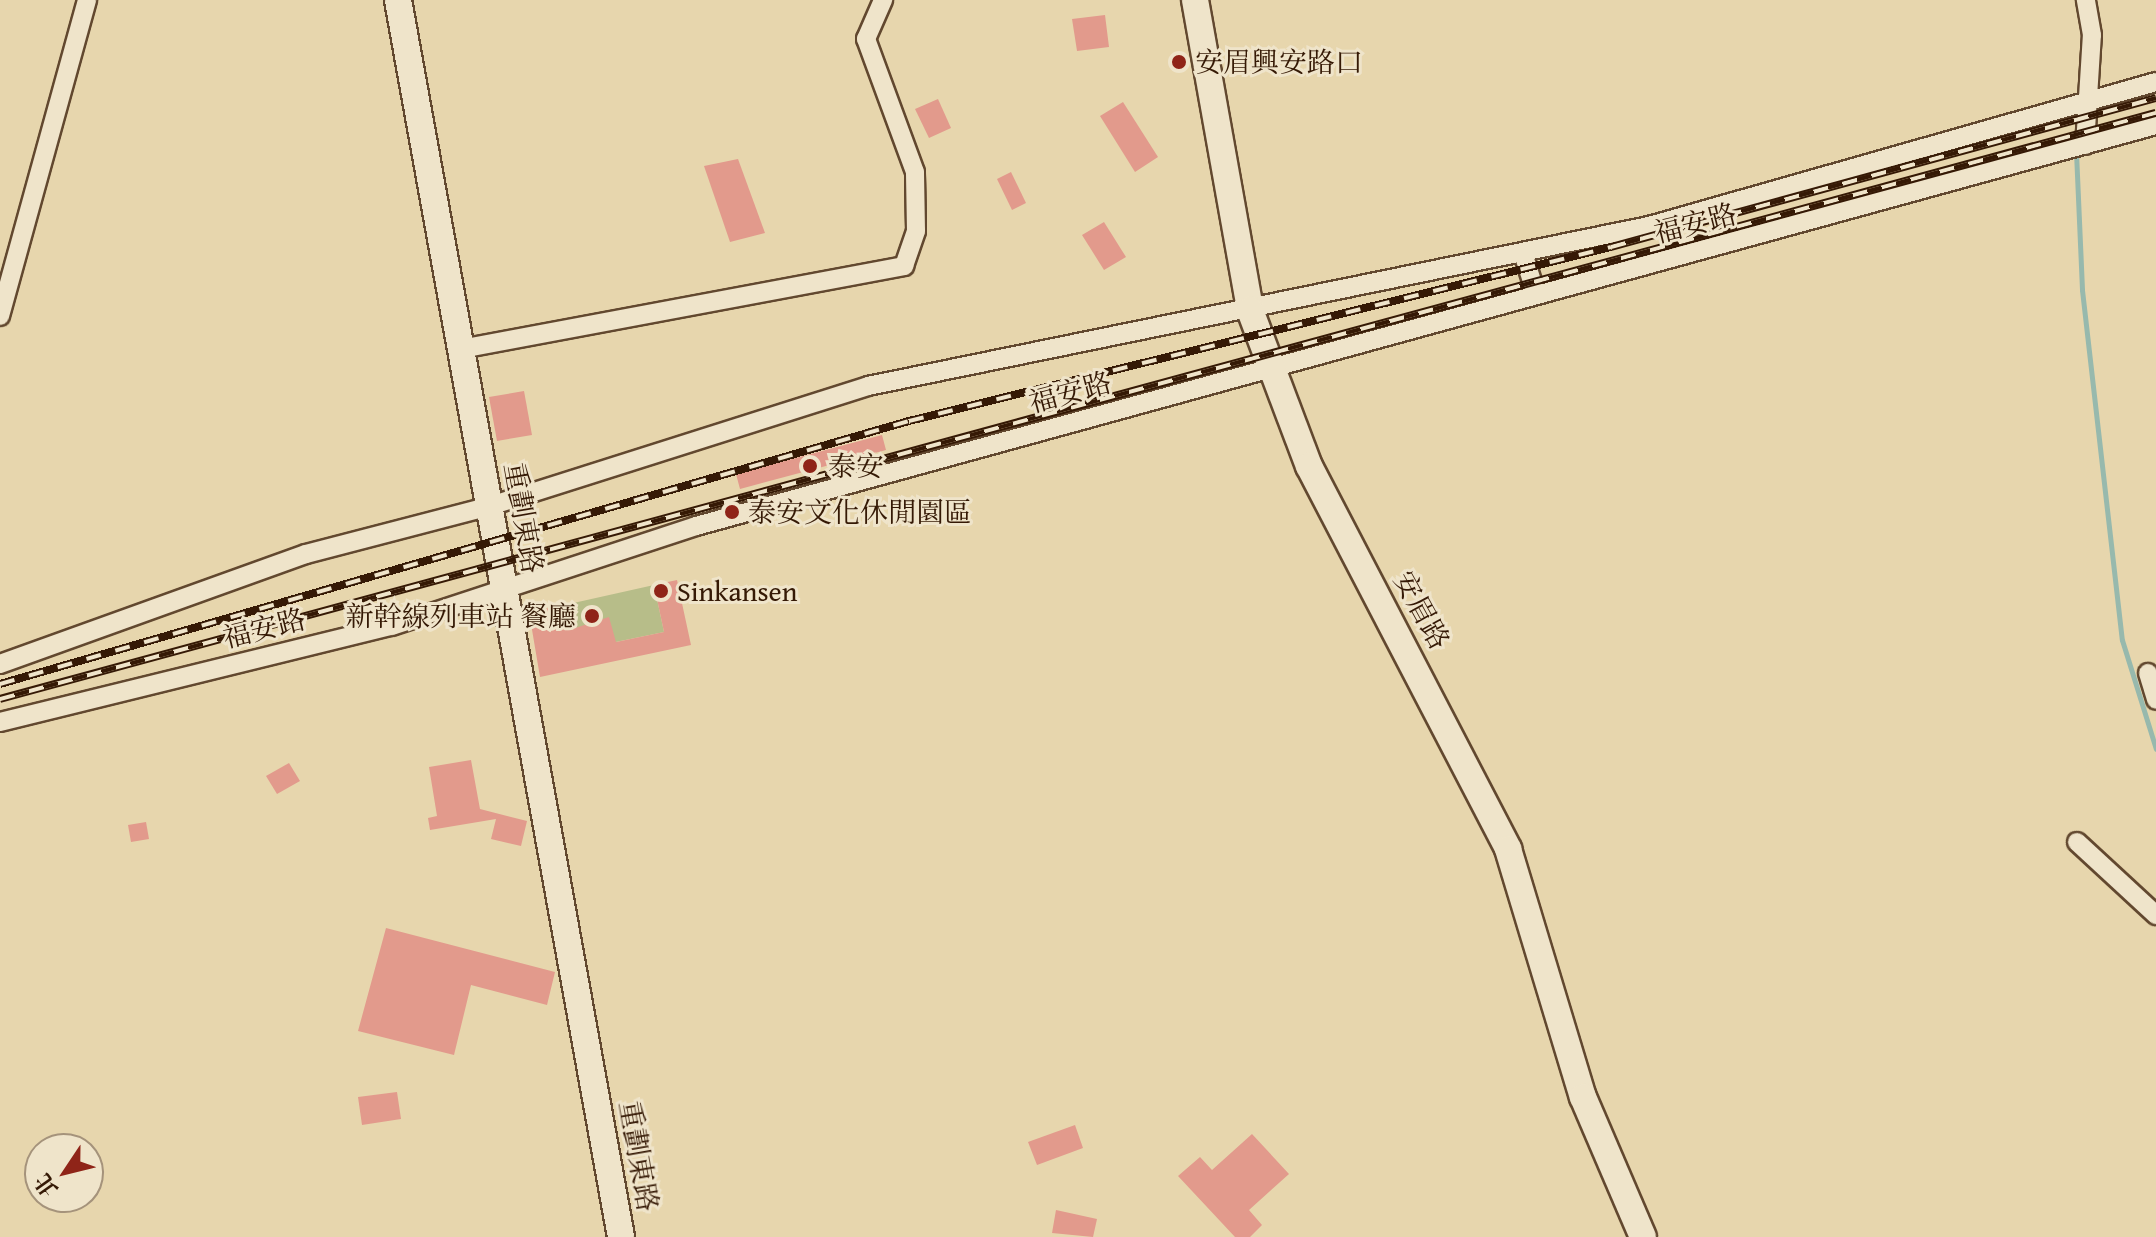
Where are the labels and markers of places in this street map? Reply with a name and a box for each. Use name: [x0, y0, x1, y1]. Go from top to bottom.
place label: 安眉興安路口: [1195, 45, 1363, 79]
marker: 安眉興安路口: [1170, 53, 1188, 71]
place label: 泰安: [828, 449, 884, 483]
marker: 泰安: [799, 455, 821, 477]
place label: 泰安文化休閒園區: [748, 495, 972, 529]
marker: 泰安文化休閒園區: [723, 503, 741, 521]
place label: Sinkansen: [677, 574, 797, 608]
marker: Sinkansen: [652, 582, 670, 600]
place label: 新幹線列車站 餐廳: [346, 599, 576, 633]
marker: 新幹線列車站 餐廳: [583, 607, 601, 625]

